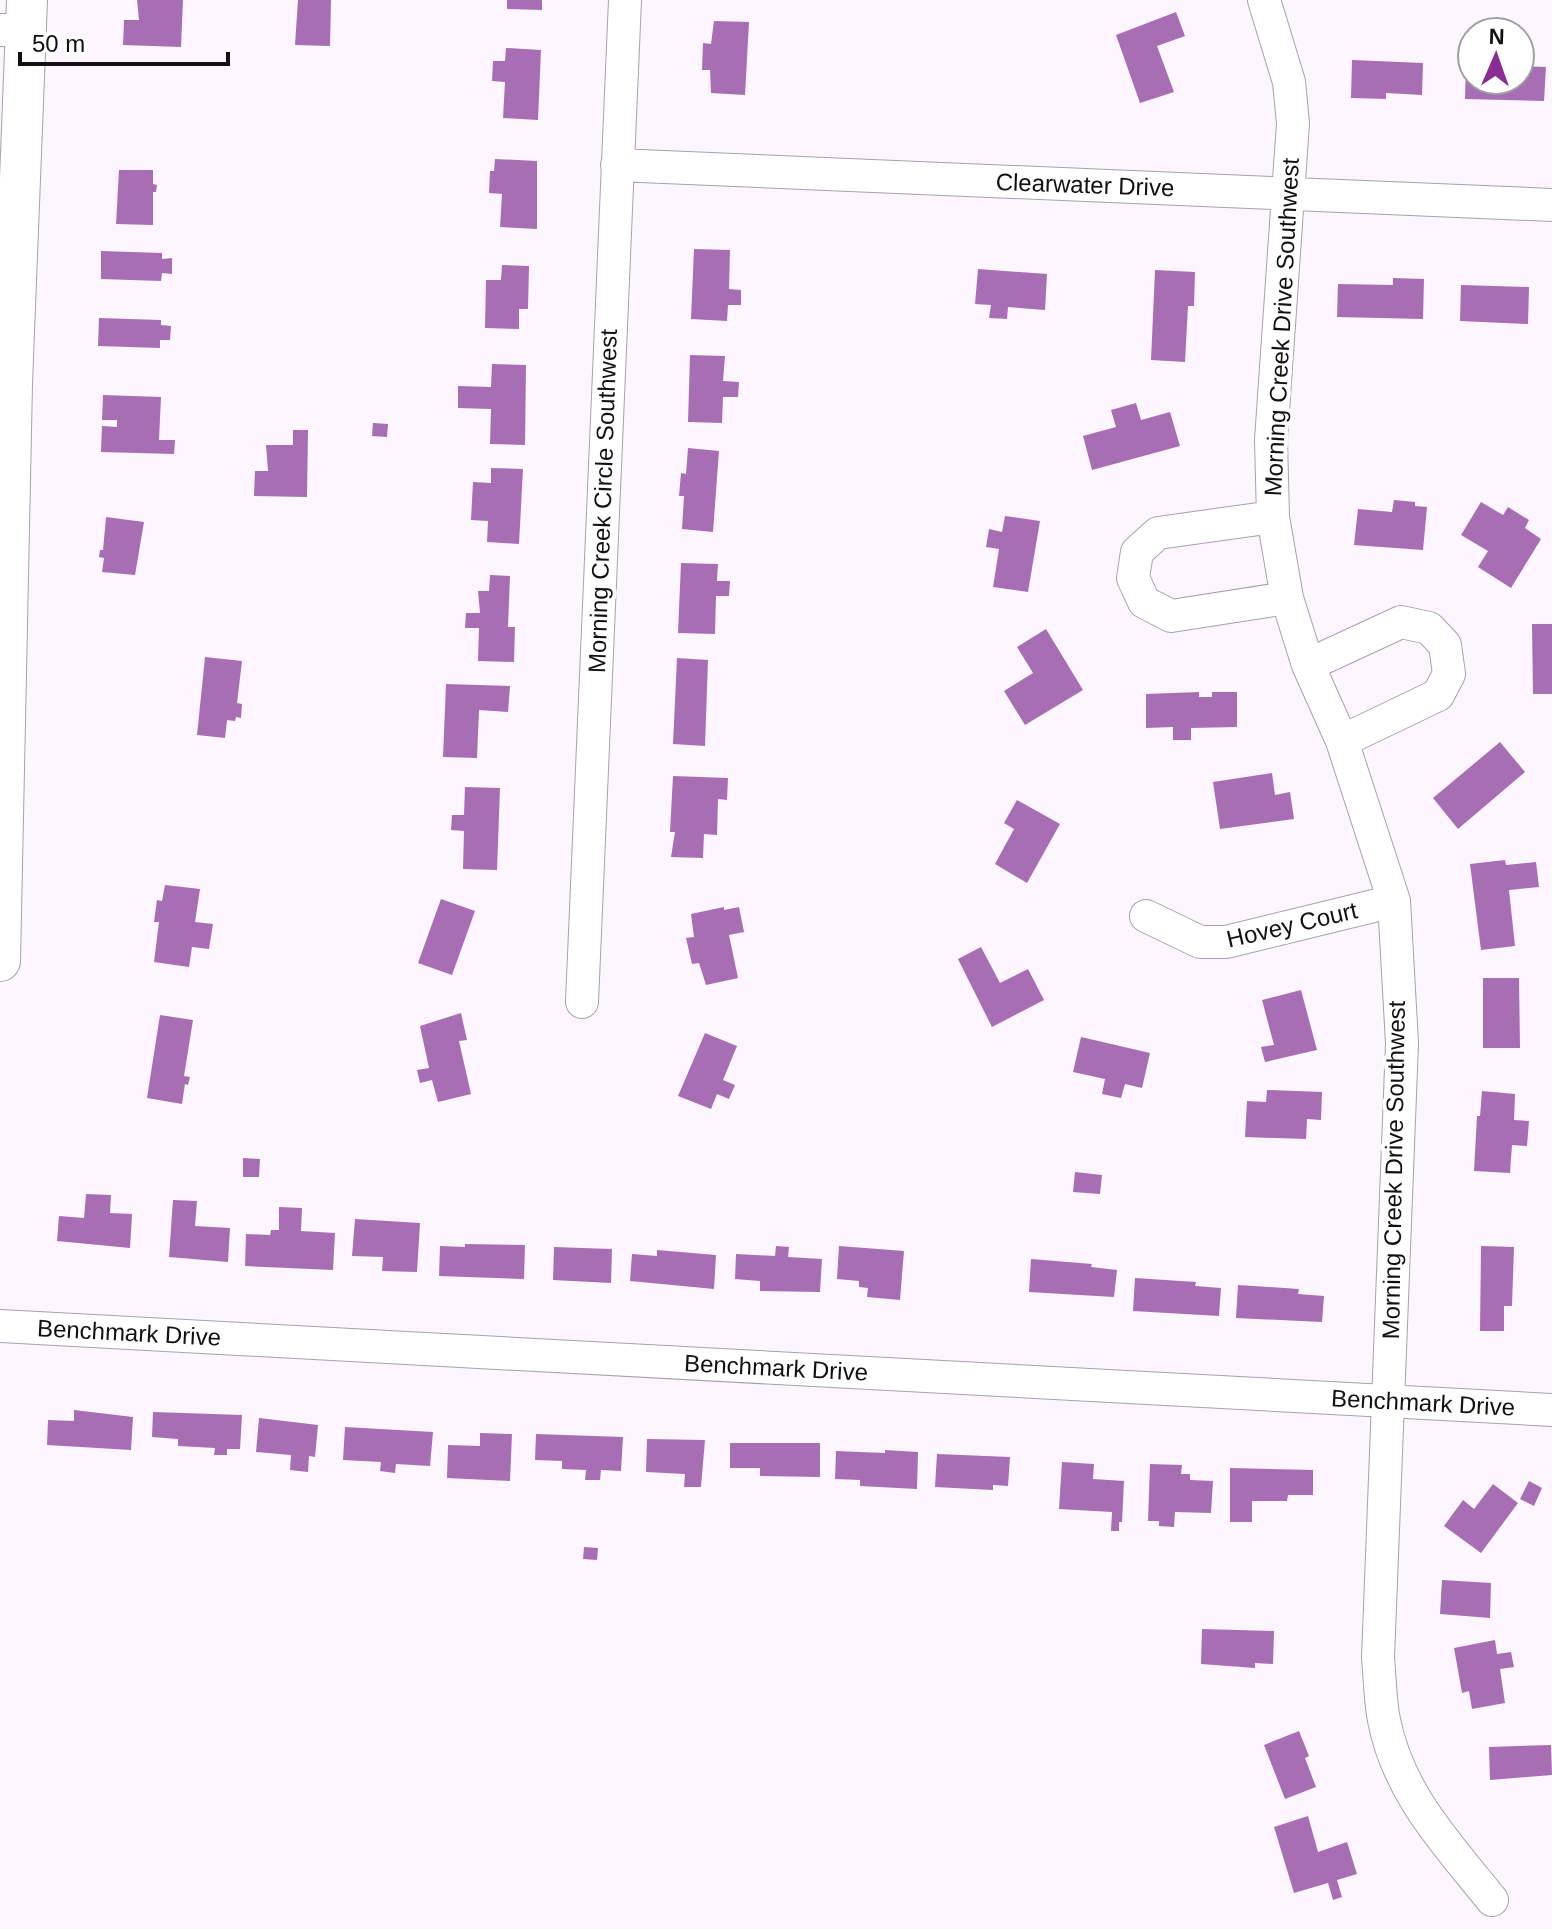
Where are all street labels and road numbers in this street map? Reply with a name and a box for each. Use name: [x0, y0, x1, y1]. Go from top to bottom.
street label: Morning Creek Drive Southwest: [1259, 157, 1304, 497]
street label: Clearwater Drive: [995, 168, 1175, 201]
street label: Morning Creek Circle Southwest: [583, 328, 622, 673]
street label: Hovey Court: [1224, 896, 1360, 953]
street label: Morning Creek Drive Southwest: [1377, 1000, 1410, 1340]
street label: Benchmark Drive: [36, 1314, 222, 1351]
street label: Benchmark Drive: [683, 1349, 869, 1386]
street label: Benchmark Drive: [1330, 1384, 1516, 1421]

